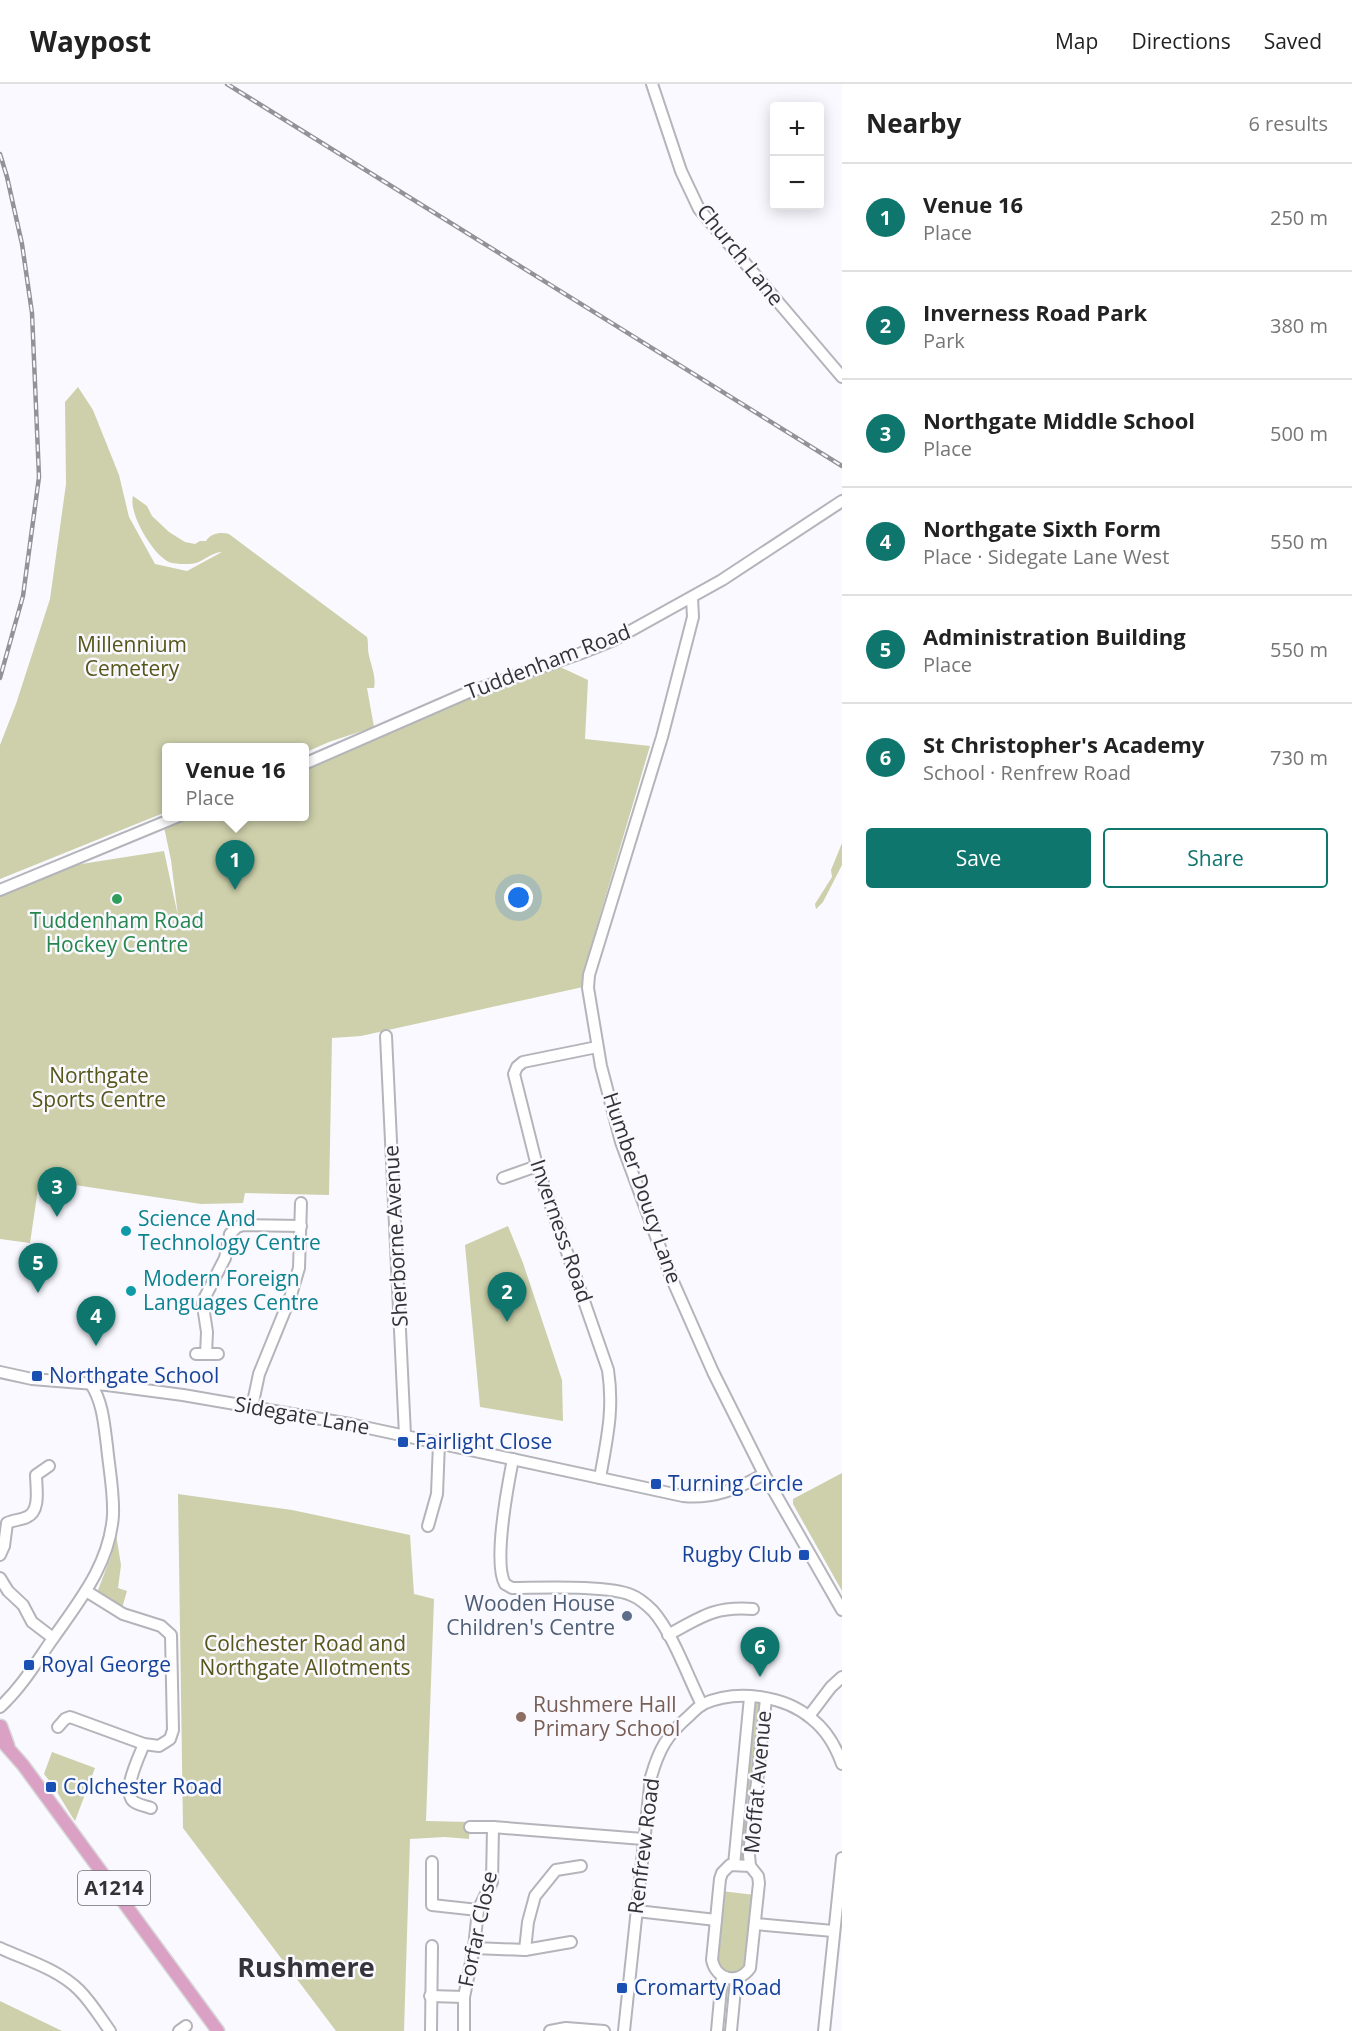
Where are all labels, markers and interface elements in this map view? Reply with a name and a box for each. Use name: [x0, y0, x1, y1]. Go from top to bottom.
text: Waypost: [30, 22, 151, 60]
text: Map: [1055, 27, 1098, 55]
text: Directions: [1131, 27, 1231, 55]
text: Saved: [1264, 27, 1322, 55]
map controls: [770, 102, 824, 210]
button: +: [770, 102, 824, 156]
text: Nearby: [866, 105, 961, 141]
text: 6 results: [1248, 110, 1328, 137]
button: −: [770, 156, 824, 210]
text: Venue 16: [923, 189, 1023, 219]
street label: Church Lane: [691, 198, 790, 311]
text: 1: [880, 204, 891, 231]
text: 250 m: [1270, 204, 1328, 231]
text: Place: [923, 219, 972, 246]
text: Inverness Road Park: [923, 297, 1147, 327]
text: 2: [880, 312, 891, 339]
text: 380 m: [1270, 312, 1328, 339]
text: Park: [923, 327, 965, 354]
text: Northgate Middle School: [923, 405, 1195, 435]
text: 3: [880, 420, 891, 447]
text: 500 m: [1270, 420, 1328, 447]
text: Place: [923, 435, 972, 462]
text: Northgate Sixth Form: [923, 513, 1161, 543]
text: 4: [880, 528, 891, 555]
text: 550 m: [1270, 528, 1328, 555]
text: Place · Sidegate Lane West: [923, 543, 1169, 570]
street label: Tuddenham Road: [461, 617, 634, 705]
text: Administration Building: [923, 621, 1186, 651]
park label: Millennium Cemetery: [77, 630, 187, 682]
text: 5: [880, 636, 891, 663]
text: 550 m: [1270, 636, 1328, 663]
text: Place: [923, 651, 972, 678]
text: St Christopher's Academy: [923, 729, 1204, 759]
popup: [162, 743, 309, 821]
text: 6: [880, 744, 891, 771]
text: 730 m: [1270, 744, 1328, 771]
text: Venue 16: [185, 754, 286, 784]
text: School · Renfrew Road: [923, 759, 1131, 786]
text: Place: [185, 784, 234, 811]
button: Save: [866, 828, 1091, 888]
button: Share: [1103, 828, 1328, 888]
pin: 1: [216, 840, 254, 890]
your location: [504, 883, 533, 912]
marker: Tuddenham Road Hockey Centre: [110, 892, 124, 906]
place label: Tuddenham Road Hockey Centre: [30, 906, 204, 958]
park label: Northgate Sports Centre: [32, 1061, 166, 1113]
street label: Humber Doucy Lane: [597, 1088, 689, 1287]
street label: Sherborne Avenue: [376, 1144, 414, 1328]
street label: Inverness Road: [524, 1155, 600, 1306]
pin: 3: [38, 1168, 76, 1217]
place label: Science And Technology Centre: [138, 1204, 321, 1256]
marker: Science And Technology Centre: [119, 1224, 133, 1238]
pin: 5: [18, 1244, 57, 1293]
place label: Modern Foreign Languages Centre: [143, 1264, 319, 1316]
pin: 2: [488, 1272, 526, 1322]
marker: Modern Foreign Languages Centre: [124, 1284, 138, 1298]
pin: 4: [76, 1296, 116, 1346]
place label: Northgate School: [49, 1361, 219, 1389]
marker: Northgate School: [30, 1369, 44, 1383]
street label: Sidegate Lane: [232, 1389, 372, 1441]
place label: Fairlight Close: [415, 1427, 552, 1455]
marker: Fairlight Close: [396, 1435, 410, 1449]
place label: Turning Circle: [668, 1469, 803, 1497]
marker: Turning Circle: [649, 1477, 663, 1491]
place label: Rugby Club: [682, 1540, 792, 1568]
marker: Rugby Club: [797, 1548, 811, 1562]
place label: Wooden House Children's Centre: [446, 1589, 615, 1641]
marker: Wooden House Children's Centre: [620, 1609, 634, 1623]
pin: 6: [740, 1628, 780, 1677]
park label: Colchester Road and Northgate Allotments: [200, 1629, 410, 1681]
place label: Royal George: [41, 1650, 171, 1678]
marker: Royal George: [22, 1658, 36, 1672]
place label: Rushmere Hall Primary School: [533, 1690, 680, 1742]
street label: Moffat Avenue: [737, 1709, 777, 1855]
marker: Rushmere Hall Primary School: [514, 1710, 528, 1724]
place label: Colchester Road: [63, 1772, 222, 1800]
street label: Renfrew Road: [621, 1776, 665, 1916]
marker: Colchester Road: [44, 1780, 58, 1794]
street label: Forfar Close: [451, 1868, 503, 1989]
road number: A1214: [78, 1871, 150, 1905]
district label: Rushmere: [237, 1948, 375, 1985]
place label: Cromarty Road: [634, 1973, 782, 2001]
marker: Cromarty Road: [615, 1981, 629, 1995]

